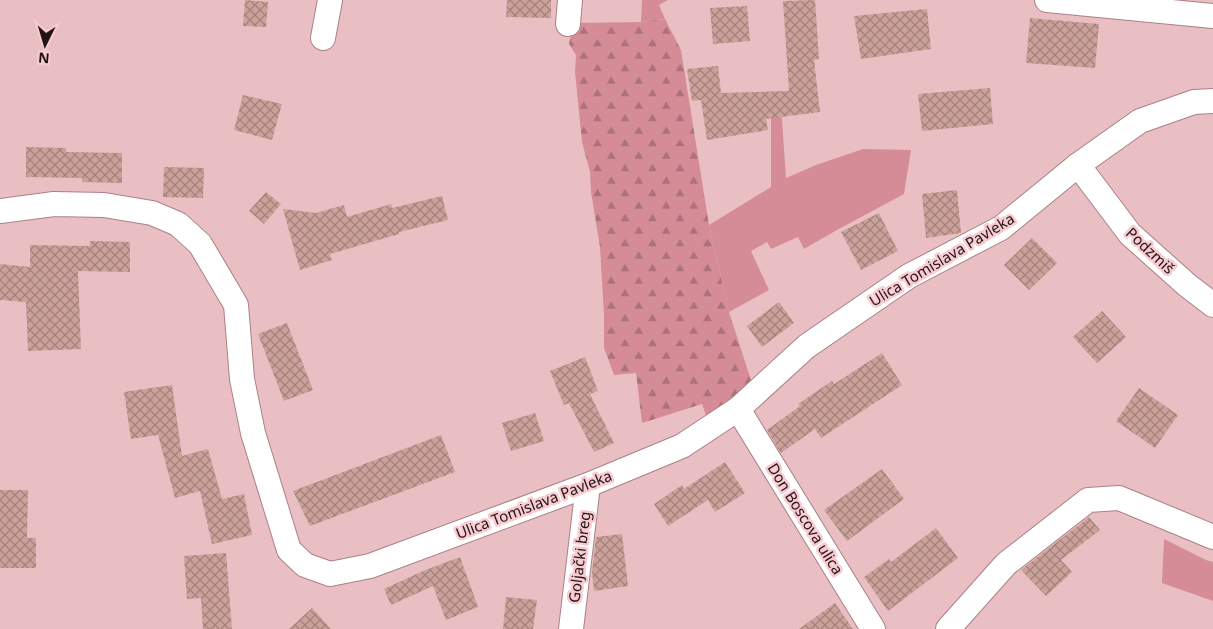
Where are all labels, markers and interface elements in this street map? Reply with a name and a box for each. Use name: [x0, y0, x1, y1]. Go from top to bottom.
north arrow: [20, 20, 70, 70]
text: N: [37, 48, 50, 68]
street label: Ulica Tomislava Pavleka: [865, 208, 1018, 310]
street label: Podzmiš: [1122, 223, 1179, 278]
street label: Don Boscova ulica: [764, 459, 848, 578]
street label: Ulica Tomislava Pavleka: [453, 465, 615, 543]
street label: Goljački breg: [563, 510, 595, 604]

